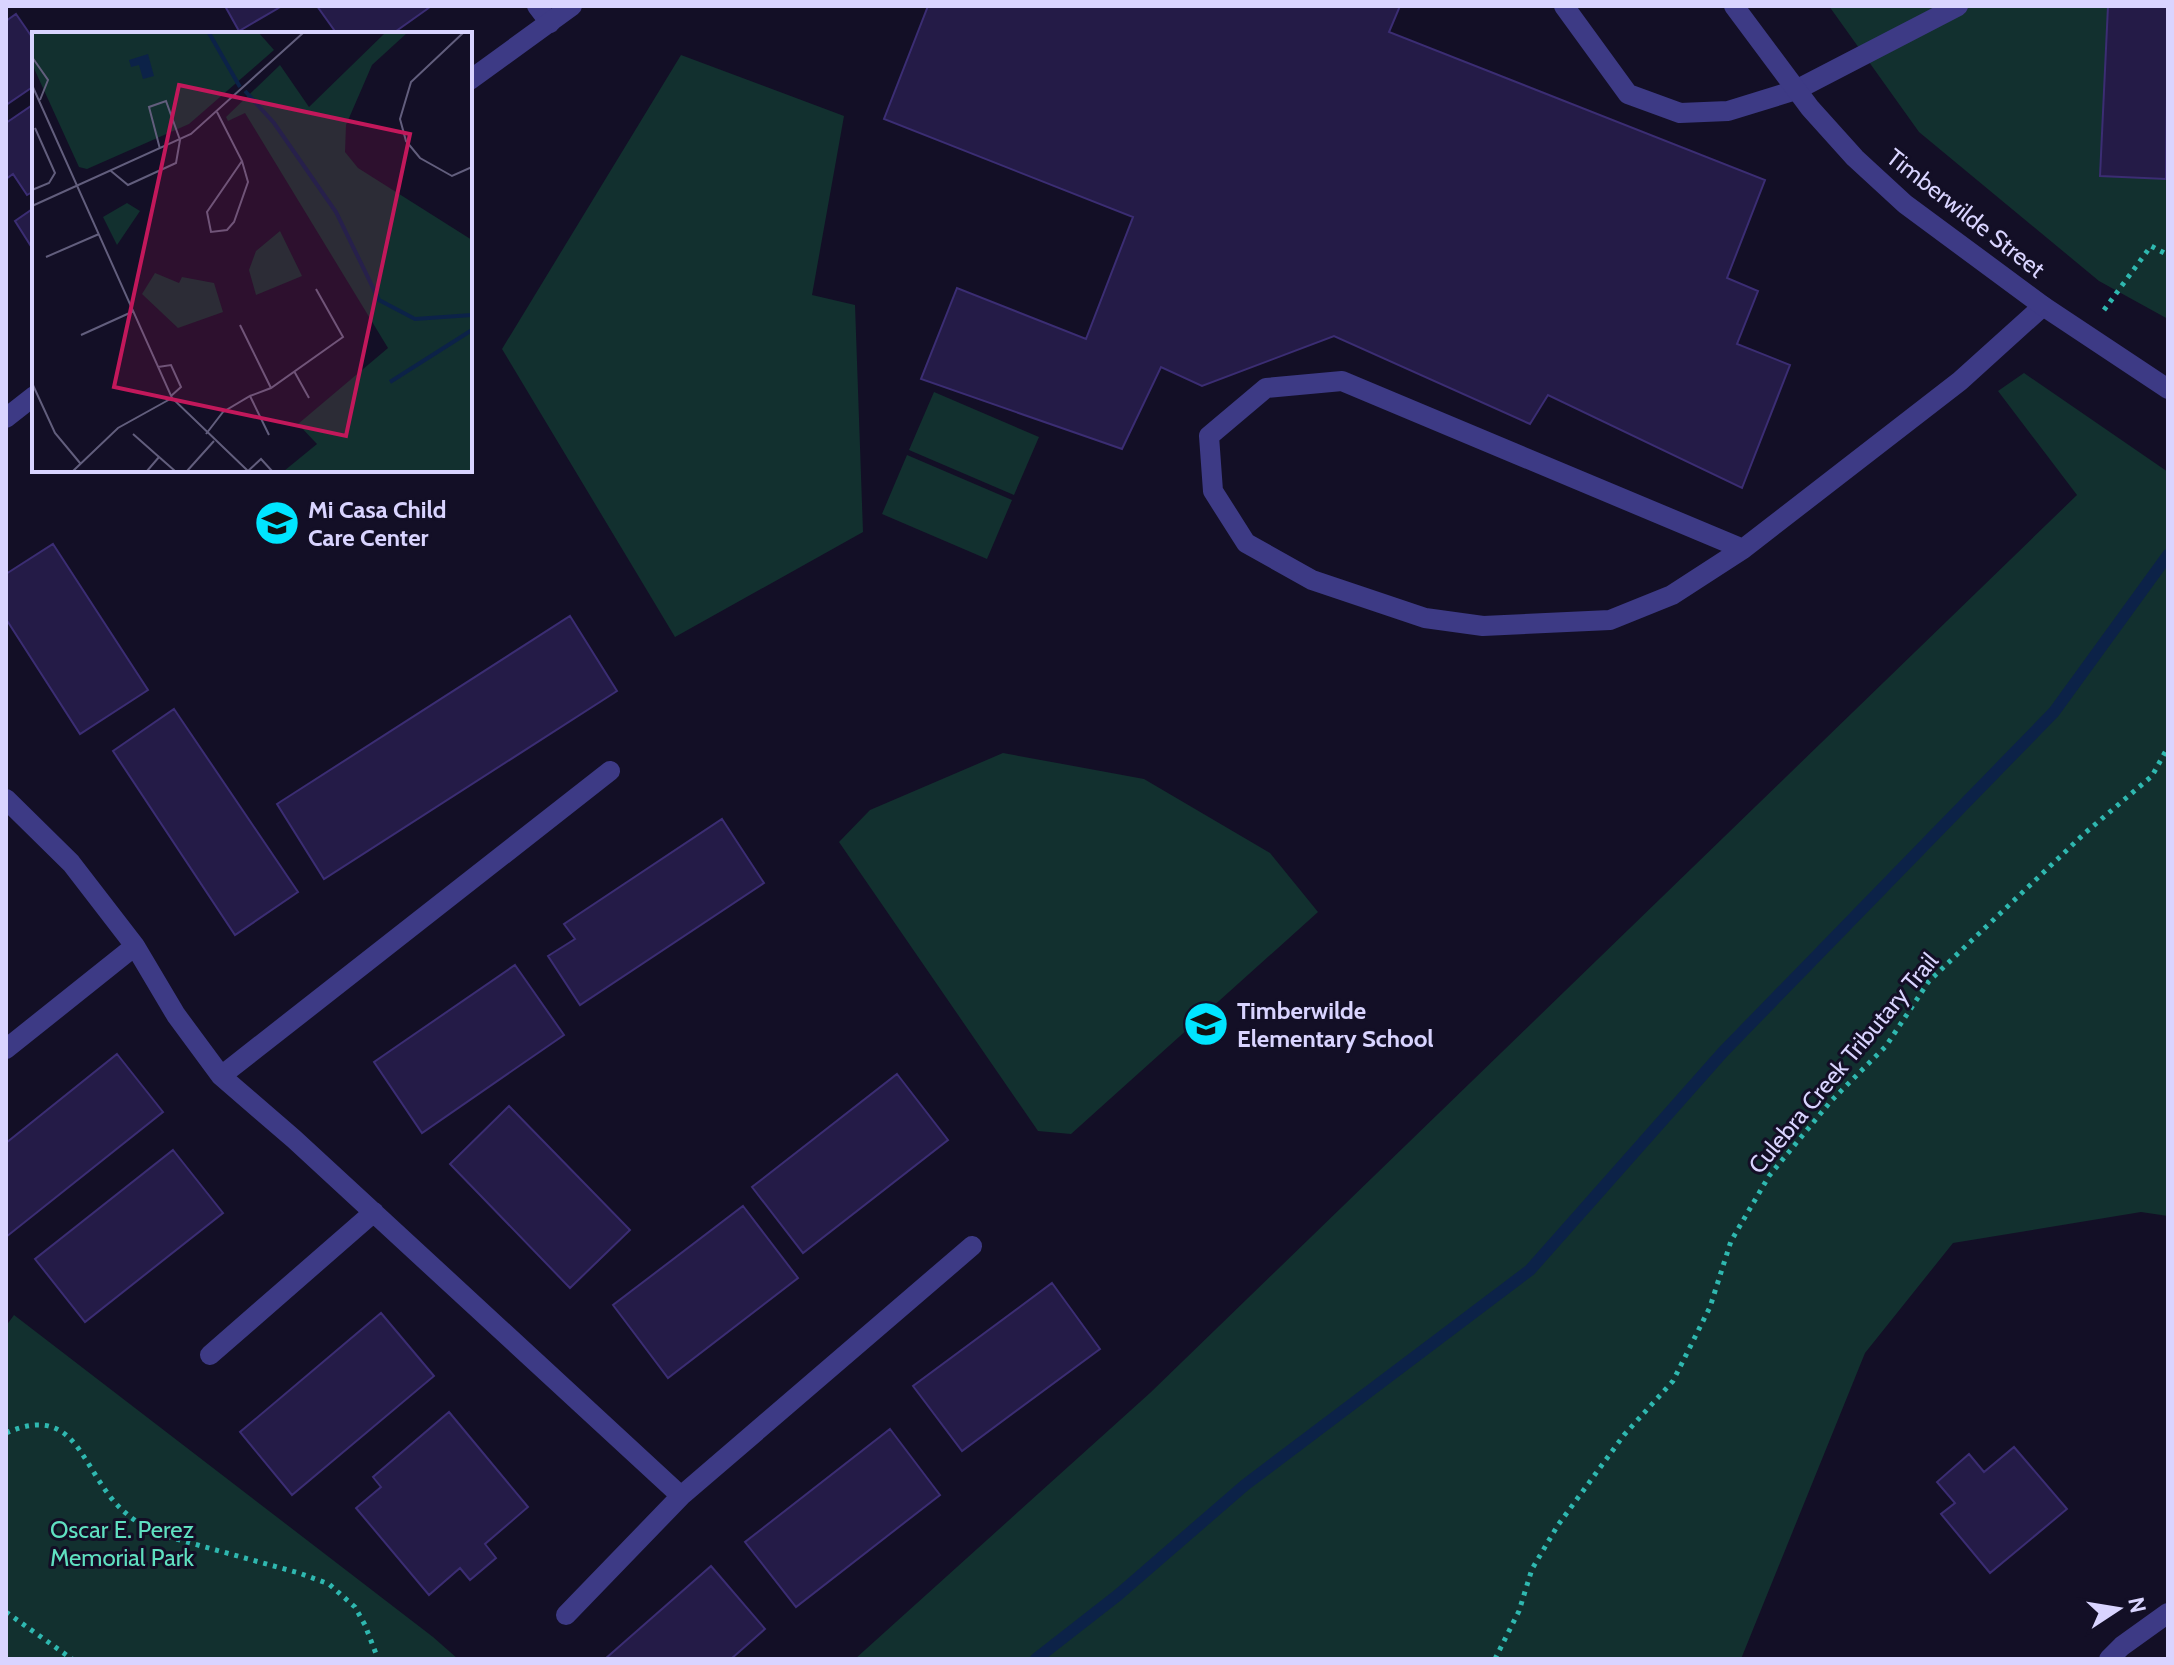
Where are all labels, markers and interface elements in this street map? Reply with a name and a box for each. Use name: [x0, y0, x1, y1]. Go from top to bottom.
inset map: [32, 32, 472, 472]
street label: Timberwilde Street: [1881, 142, 2051, 284]
place label: Mi Casa Child Care Center: [308, 495, 446, 552]
school or university icon: Mi Casa Child Care Center: [253, 499, 301, 547]
street label: Culebra Creek Tributary Trail: [1742, 946, 1944, 1179]
place label: Timberwilde Elementary School: [1237, 996, 1434, 1053]
school or university icon: Timberwilde Elementary School: [1182, 1000, 1230, 1048]
park label: Oscar E. Perez Memorial Park: [50, 1515, 194, 1572]
north arrow: [2078, 1569, 2158, 1649]
text: N: [2122, 1595, 2152, 1615]

